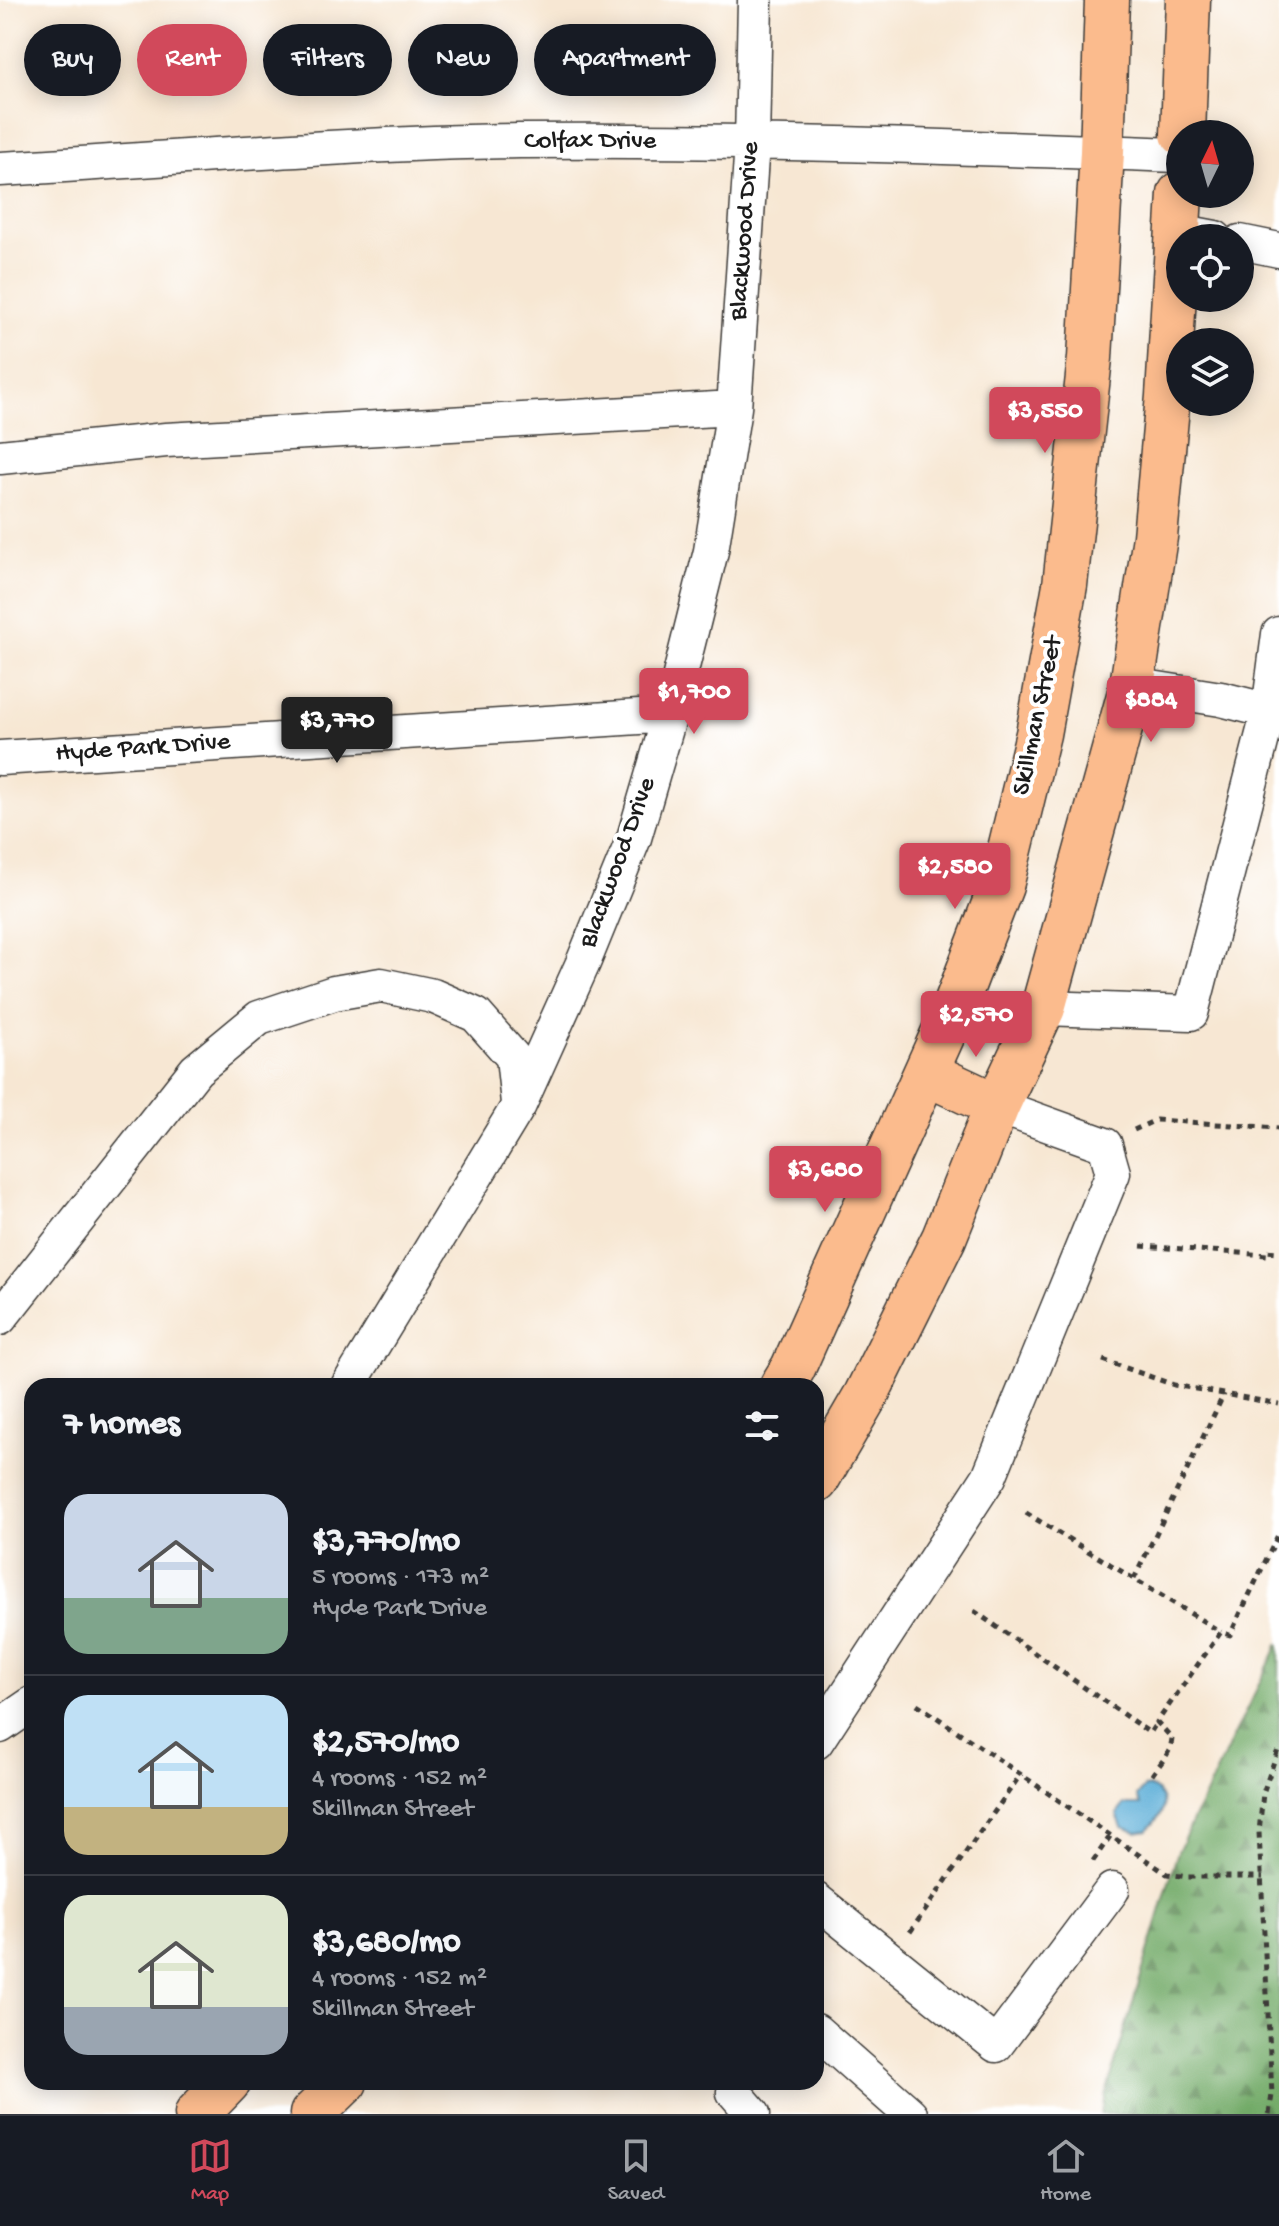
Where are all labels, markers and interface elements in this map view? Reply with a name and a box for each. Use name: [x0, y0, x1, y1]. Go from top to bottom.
chip: Buy: [24, 24, 121, 96]
chip: Rent: [137, 24, 247, 96]
chip: Filters: [263, 24, 392, 96]
chip: New: [408, 24, 518, 96]
chip: Apartment: [534, 24, 716, 96]
north arrow: [1166, 120, 1254, 208]
map controls: [1166, 120, 1254, 416]
street label: Colfax Drive: [524, 127, 657, 158]
street label: Blackwood Drive: [724, 140, 768, 322]
button: locate: [1166, 224, 1254, 312]
button: layers: [1166, 328, 1254, 416]
pin: $3,550: [980, 387, 1110, 455]
text: $3,550: [1007, 397, 1083, 428]
street label: Skillman Street: [1007, 631, 1071, 798]
pin: $1,700: [629, 668, 759, 736]
pin: $884: [1104, 676, 1198, 744]
text: $1,700: [657, 678, 731, 709]
text: $884: [1125, 686, 1177, 717]
pin: $3,770: [272, 697, 402, 765]
text: $3,770: [299, 707, 375, 738]
street label: Hyde Park Drive: [55, 727, 232, 771]
street label: Blackwood Drive: [573, 773, 664, 953]
pin: $2,580: [890, 843, 1020, 911]
text: $2,580: [917, 853, 993, 884]
pin: $2,570: [911, 991, 1041, 1059]
text: $2,570: [939, 1001, 1013, 1032]
pin: $3,680: [760, 1146, 890, 1214]
text: $3,680: [787, 1156, 863, 1187]
icon: filters: [740, 1404, 784, 1448]
text: 7 homes: [64, 1406, 180, 1446]
text: $3,770/mo: [312, 1523, 460, 1563]
icon: home: [128, 1526, 224, 1622]
text: 5 rooms · 173 m²: [312, 1563, 489, 1594]
text: Hyde Park Drive: [312, 1594, 487, 1625]
text: $2,570/mo: [312, 1724, 459, 1764]
icon: home: [128, 1727, 224, 1823]
text: 4 rooms · 152 m²: [312, 1764, 487, 1795]
text: Skillman Street: [312, 1795, 473, 1826]
text: $3,680/mo: [312, 1924, 461, 1964]
icon: home: [128, 1927, 224, 2023]
text: 4 rooms · 152 m²: [312, 1964, 487, 1995]
text: Skillman Street: [312, 1995, 473, 2026]
tab: Map: [188, 2134, 232, 2208]
tab: Saved: [608, 2134, 664, 2208]
tab: Home: [1040, 2134, 1091, 2208]

